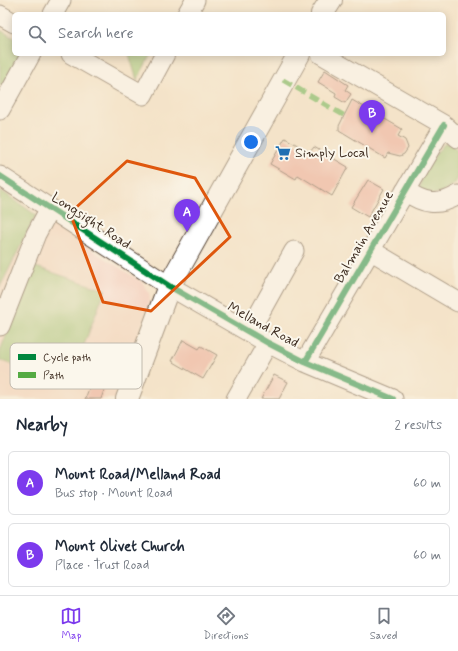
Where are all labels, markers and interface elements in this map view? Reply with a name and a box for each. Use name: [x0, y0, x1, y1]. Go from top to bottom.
search box: [12, 12, 446, 56]
icon: search: [26, 23, 48, 45]
text: Search here: [58, 24, 134, 44]
pin: B: [359, 100, 385, 133]
your location: [241, 132, 261, 152]
supermarket icon: Simply Local: [274, 144, 292, 162]
place label: Simply Local: [295, 144, 369, 162]
street label: Balmain Avenue: [330, 188, 398, 286]
street label: Longsight Road: [47, 189, 134, 255]
pin: A: [174, 199, 200, 232]
street label: Melland Road: [224, 298, 302, 352]
legend: [10, 343, 142, 389]
text: Cycle path: [43, 351, 91, 365]
text: Path: [43, 369, 64, 383]
text: Nearby: [16, 414, 68, 436]
text: 2 results: [395, 417, 442, 434]
text: Mount Road/Melland Road: [55, 465, 221, 485]
text: A: [26, 475, 34, 492]
text: 60 m: [413, 475, 441, 492]
text: Bus stop · Mount Road: [55, 485, 173, 502]
text: Mount Olivet Church: [55, 537, 185, 557]
text: B: [26, 547, 34, 564]
text: 60 m: [413, 547, 441, 564]
text: Place · Trust Road: [55, 557, 149, 574]
tab: Map: [60, 605, 82, 643]
tab: Directions: [203, 605, 249, 643]
tab: Saved: [370, 605, 397, 643]

